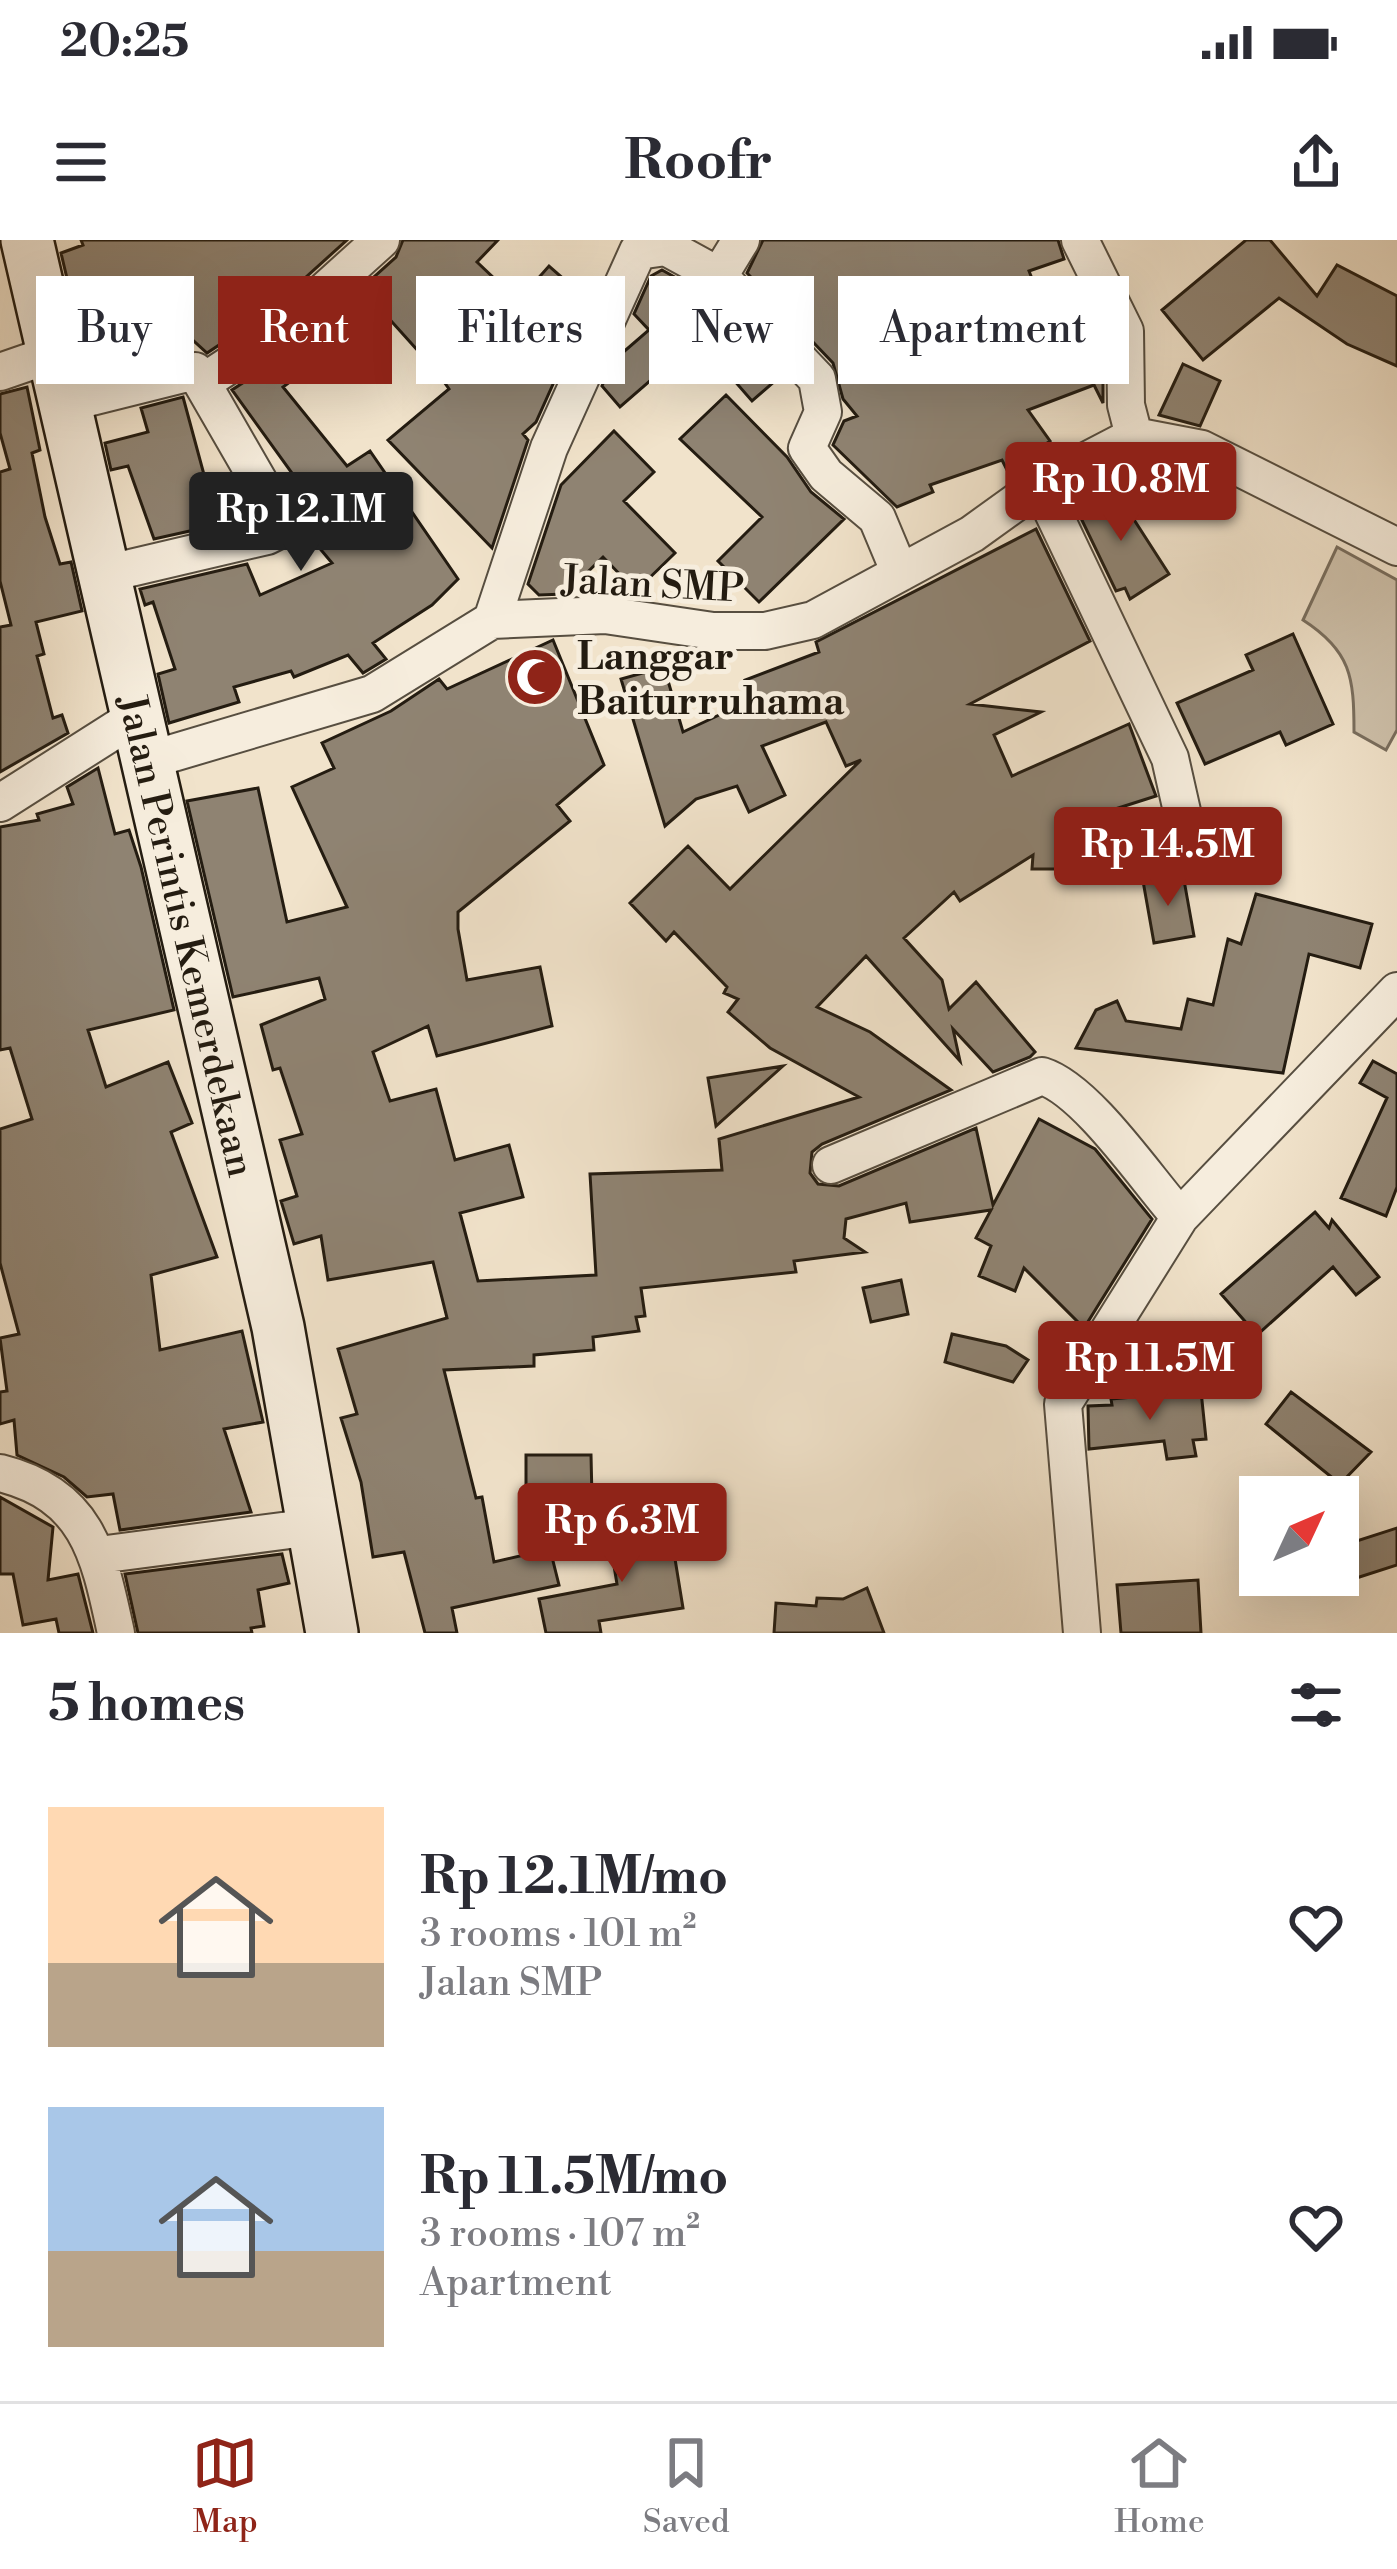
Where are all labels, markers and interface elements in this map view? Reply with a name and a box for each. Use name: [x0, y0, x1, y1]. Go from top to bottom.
text: 20:25: [60, 14, 189, 71]
text: Roofr: [624, 128, 773, 196]
icon: menu: [48, 129, 114, 195]
icon: share: [1283, 129, 1349, 195]
chip: Buy: [36, 276, 194, 384]
chip: Rent: [218, 276, 392, 384]
chip: Filters: [416, 276, 625, 384]
chip: New: [649, 276, 814, 384]
chip: Apartment: [838, 276, 1129, 384]
pin: Rp 10.8M: [997, 442, 1245, 544]
text: Rp 10.8M: [1032, 456, 1210, 505]
pin: Rp 12.1M: [177, 472, 425, 574]
text: Rp 12.1M: [216, 486, 386, 535]
street label: Jalan SMP: [559, 556, 745, 615]
place label: Langgar Baiturruhama: [577, 633, 845, 727]
mosque icon: Langgar Baiturruhama: [504, 646, 566, 708]
street label: Jalan Perintis Kemerdekaan: [105, 689, 265, 1182]
pin: Rp 14.5M: [1044, 807, 1292, 909]
text: Rp 14.5M: [1081, 821, 1255, 870]
pin: Rp 11.5M: [1026, 1321, 1274, 1423]
text: Rp 11.5M: [1065, 1335, 1235, 1384]
north arrow: [1239, 1476, 1359, 1596]
map controls: [1239, 1476, 1359, 1596]
pin: Rp 6.3M: [511, 1483, 733, 1585]
text: Rp 6.3M: [545, 1497, 699, 1546]
icon: filters: [1283, 1672, 1349, 1738]
text: 5 homes: [48, 1673, 245, 1737]
text: Rp 12.1M/mo: [420, 1846, 728, 1910]
icon: home: [144, 1855, 288, 1999]
icon: heart: [1283, 1894, 1349, 1960]
text: 3 rooms · 101 m²: [420, 1910, 696, 1959]
text: Jalan SMP: [420, 1959, 602, 2008]
text: Rp 11.5M/mo: [420, 2146, 728, 2210]
icon: home: [144, 2155, 288, 2299]
icon: heart: [1283, 2194, 1349, 2260]
text: 3 rooms · 107 m²: [420, 2210, 700, 2259]
text: Apartment: [420, 2259, 612, 2308]
tab: Map: [192, 2430, 258, 2543]
tab: Saved: [643, 2430, 730, 2543]
tab: Home: [1114, 2430, 1205, 2543]

